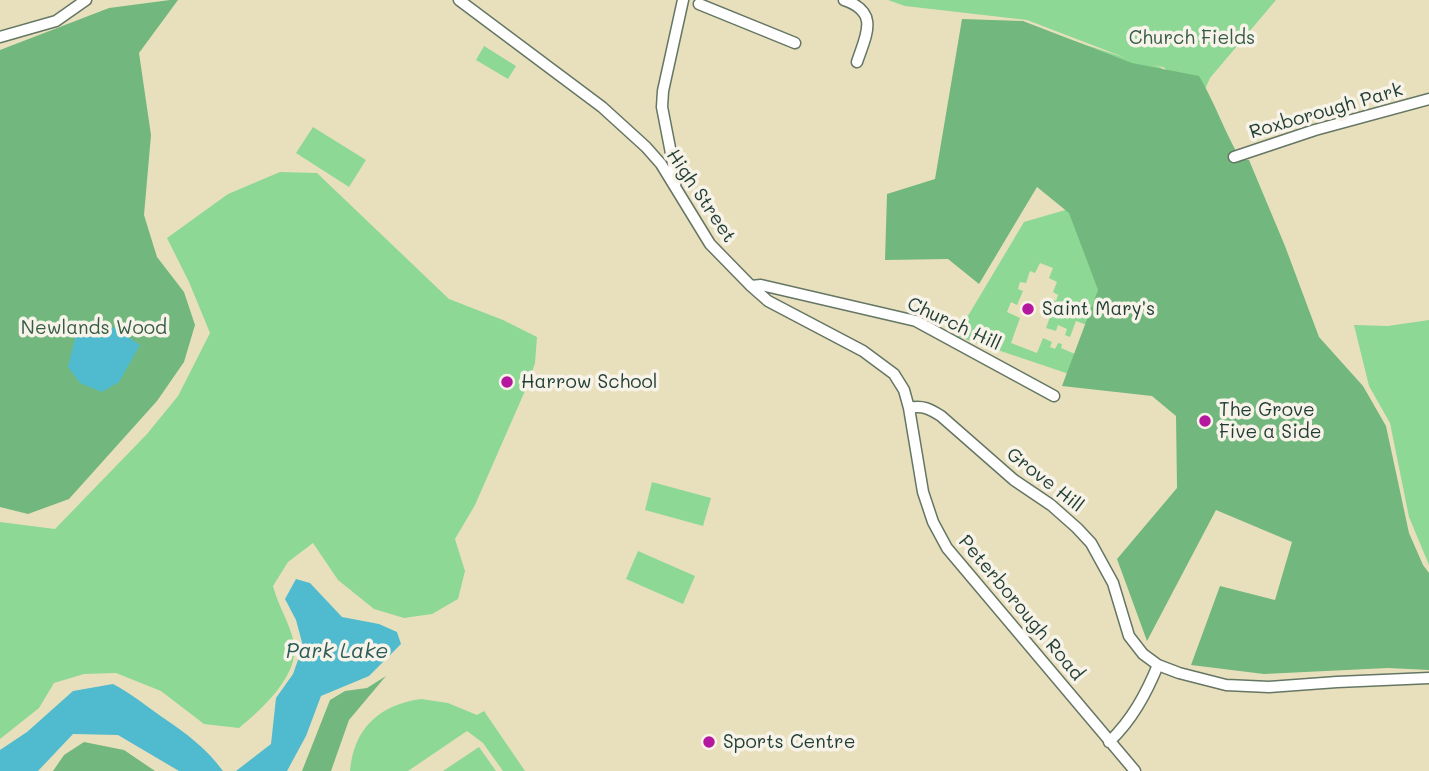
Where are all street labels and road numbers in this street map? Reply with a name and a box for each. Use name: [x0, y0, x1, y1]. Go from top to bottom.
street label: Roxborough Park: [1247, 78, 1405, 144]
street label: High Street: [661, 145, 741, 247]
street label: Church Hill: [903, 292, 1005, 356]
street label: Grove Hill: [1002, 443, 1088, 517]
street label: Peterborough Road: [954, 531, 1088, 685]

